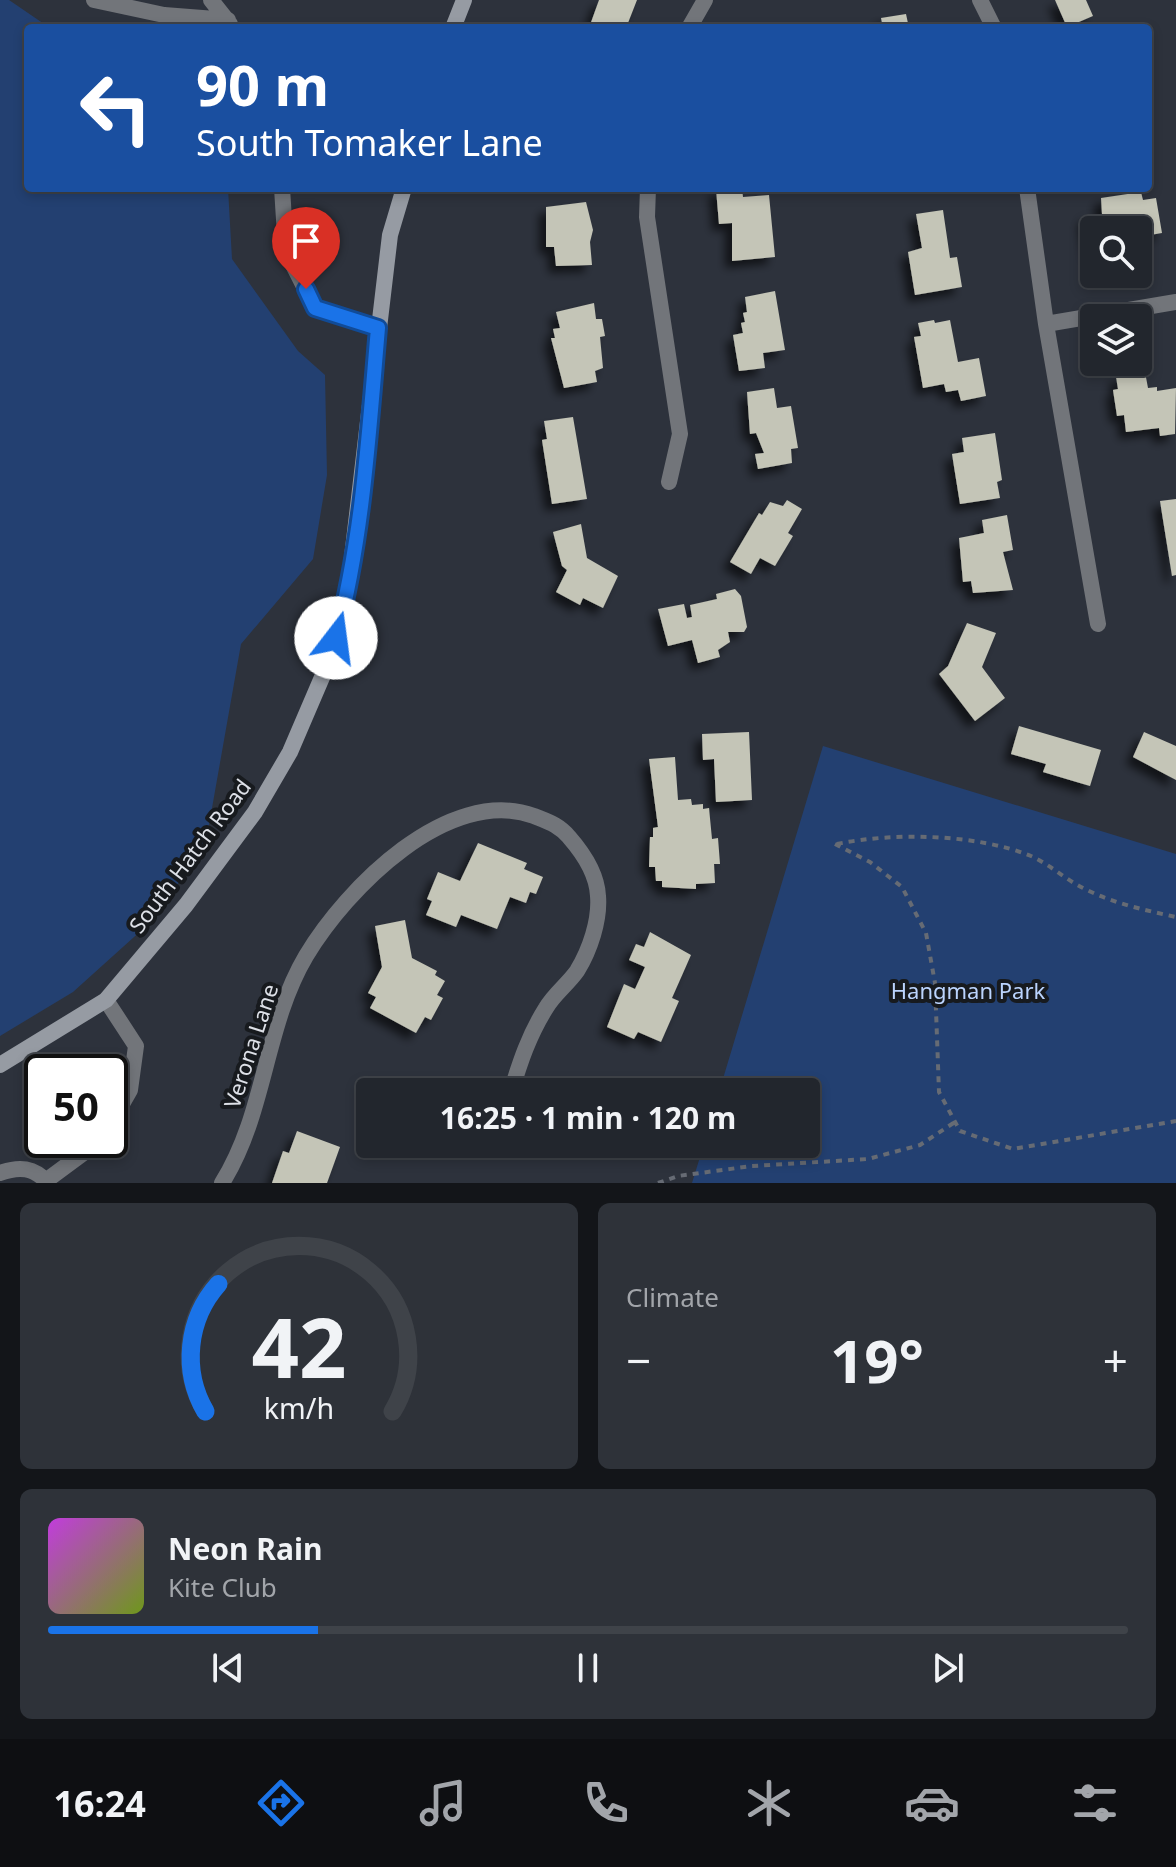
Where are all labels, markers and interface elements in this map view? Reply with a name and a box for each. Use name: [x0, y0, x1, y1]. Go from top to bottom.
text: 90 m: [196, 46, 329, 122]
icon: left: [64, 56, 168, 160]
text: South Tomaker Lane: [196, 118, 543, 167]
pin: [272, 207, 340, 289]
map controls: [1080, 216, 1152, 376]
button: search: [1080, 216, 1152, 288]
icon: arrive: [284, 219, 328, 263]
button: layers: [1080, 304, 1152, 376]
position arrow: [294, 596, 378, 680]
street label: South Hatch Road: [121, 772, 257, 939]
park label: Hangman Park: [891, 975, 1045, 1005]
street label: Verona Lane: [216, 980, 284, 1112]
speed limit sign: 50: [24, 1054, 128, 1158]
text: 16:25 · 1 min · 120 m: [440, 1097, 736, 1138]
text: Climate: [626, 1279, 719, 1315]
text: 42: [251, 1289, 347, 1402]
text: 19°: [830, 1319, 924, 1401]
text: −: [626, 1330, 651, 1390]
text: +: [1103, 1330, 1128, 1390]
text: km/h: [264, 1388, 334, 1427]
text: Neon Rain: [168, 1528, 322, 1569]
text: Kite Club: [168, 1569, 277, 1605]
icon: previous: [206, 1646, 250, 1690]
icon: pause: [566, 1646, 610, 1690]
icon: next: [926, 1646, 970, 1690]
icon: directions: [253, 1775, 309, 1831]
icon: music: [415, 1775, 471, 1831]
icon: phone: [578, 1775, 634, 1831]
icon: climate: [741, 1775, 797, 1831]
icon: car: [904, 1775, 960, 1831]
icon: filters: [1067, 1775, 1123, 1831]
text: 16:24: [53, 1779, 146, 1828]

